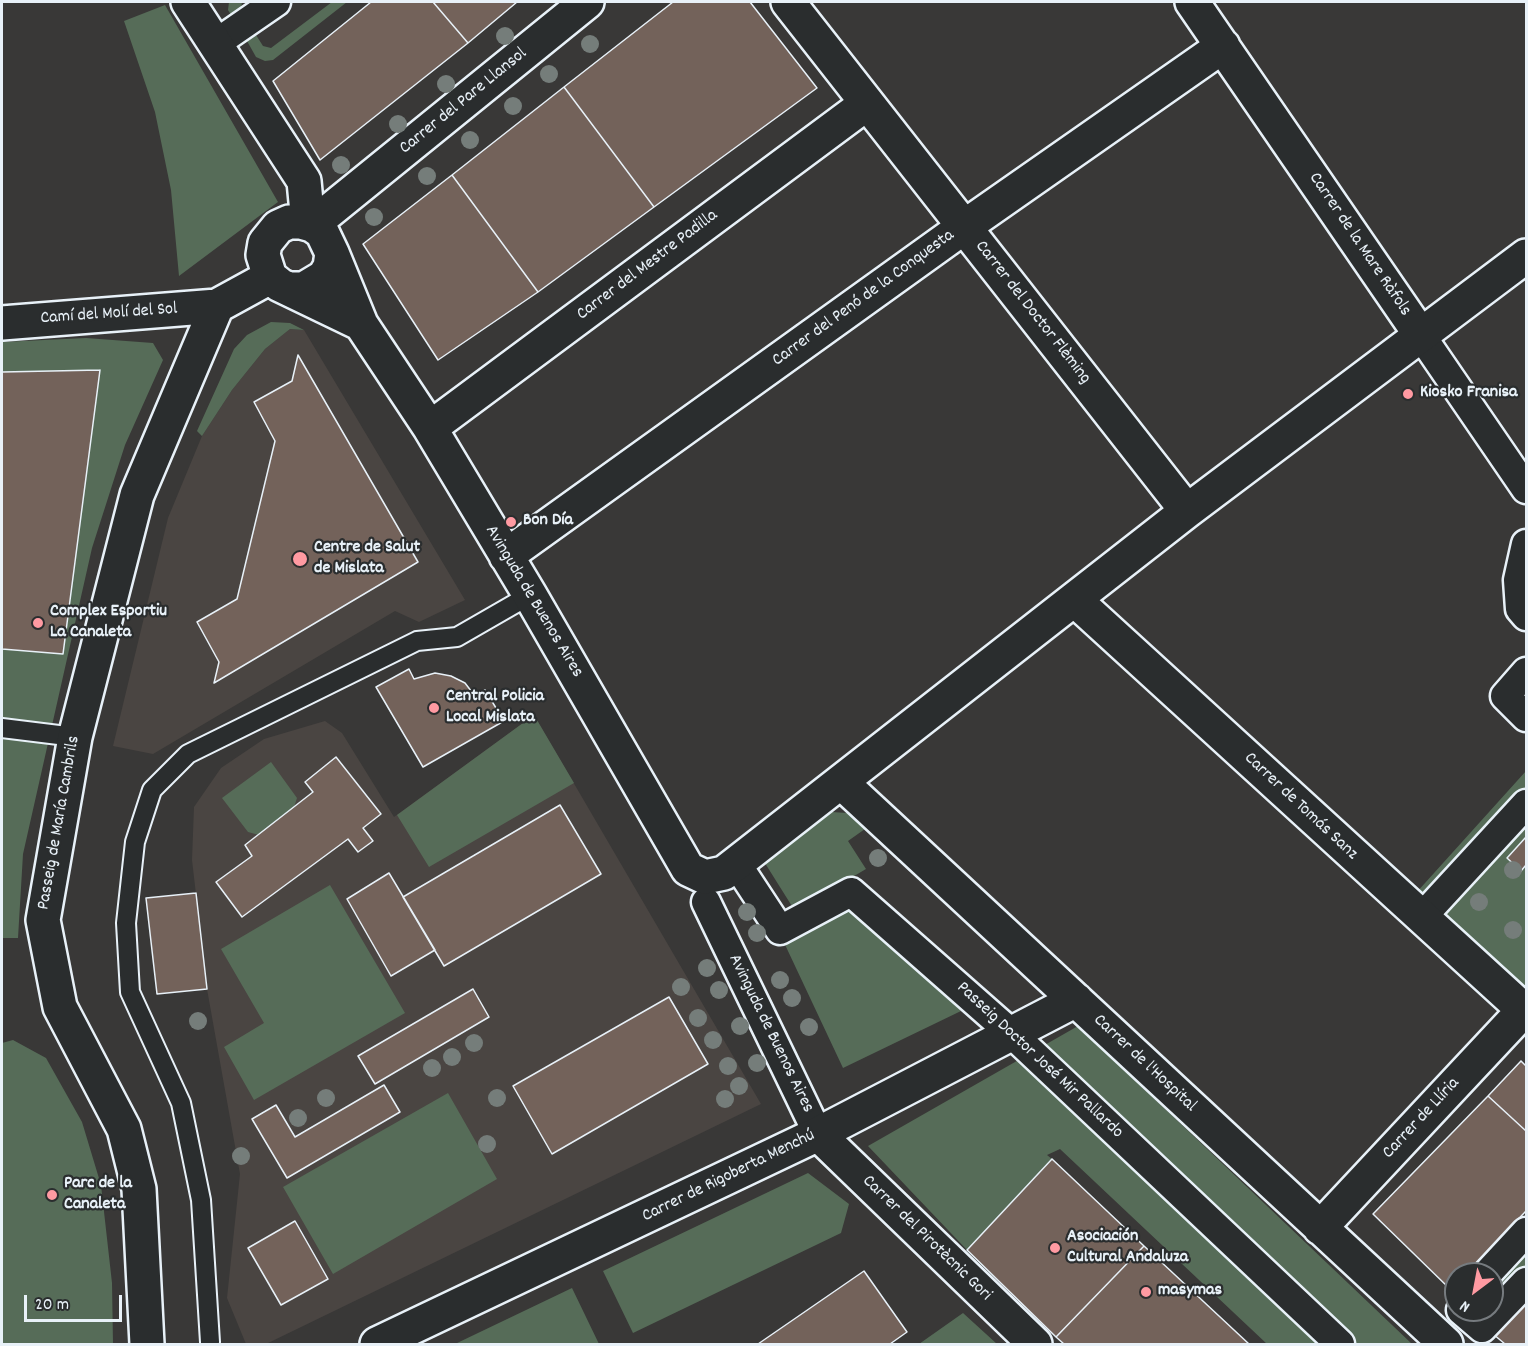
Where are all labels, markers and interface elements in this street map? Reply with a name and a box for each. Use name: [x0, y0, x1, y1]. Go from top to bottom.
street label: Carrer del Pare Llansol: [396, 44, 532, 160]
street label: Carrer de la Mare Ràfols: [1303, 169, 1415, 321]
street label: Carrer del Mestre Padilla: [573, 206, 723, 326]
street label: Carrer del Penó de la Conquesta: [769, 226, 959, 372]
street label: Carrer del Doctor Flèming: [969, 237, 1095, 389]
street label: Camí del Molí del Sol: [40, 299, 178, 331]
place label: Kiosko Franisa: [1420, 383, 1517, 405]
marker: Kiosko Franisa: [1401, 387, 1415, 401]
place label: Bon Día: [523, 511, 573, 533]
marker: Bon Día: [504, 515, 518, 529]
street label: Avinguda de Buenos Aires: [479, 522, 587, 682]
place label: Centre de Salut de Mislata: [314, 538, 420, 580]
marker: Centre de Salut de Mislata: [291, 550, 309, 568]
place label: Complex Esportiu La Canaleta: [50, 602, 167, 644]
marker: Complex Esportiu La Canaleta: [31, 616, 45, 630]
place label: Central Policia Local Mislata: [446, 687, 544, 730]
marker: Central Policia Local Mislata: [427, 701, 441, 715]
street label: Passeig de María Cambrils: [34, 734, 86, 912]
street label: Carrer de Tomás Sanz: [1238, 749, 1362, 865]
street label: Avinguda de Buenos Aires: [722, 951, 818, 1117]
street label: Passeig Doctor José Mir Pallardo: [951, 978, 1127, 1144]
street label: Carrer de l'Hospital: [1088, 1011, 1200, 1117]
street label: Carrer de Llíria: [1379, 1074, 1465, 1164]
street label: Carrer de Rigoberta Menchú: [639, 1126, 819, 1228]
street label: Carrer del Pirotècnic Gori: [857, 1171, 995, 1307]
place label: Parc de la Canaleta: [64, 1174, 132, 1216]
marker: Parc de la Canaleta: [45, 1188, 59, 1202]
place label: Asociación Cultural Andaluza: [1067, 1227, 1188, 1270]
marker: Asociación Cultural Andaluza: [1048, 1241, 1062, 1255]
north arrow: [1444, 1262, 1504, 1322]
place label: masymas: [1158, 1281, 1222, 1303]
scale bar: [27, 1283, 124, 1321]
marker: masymas: [1139, 1285, 1153, 1299]
text: 20 m: [35, 1293, 69, 1318]
text: N: [1456, 1294, 1475, 1318]

